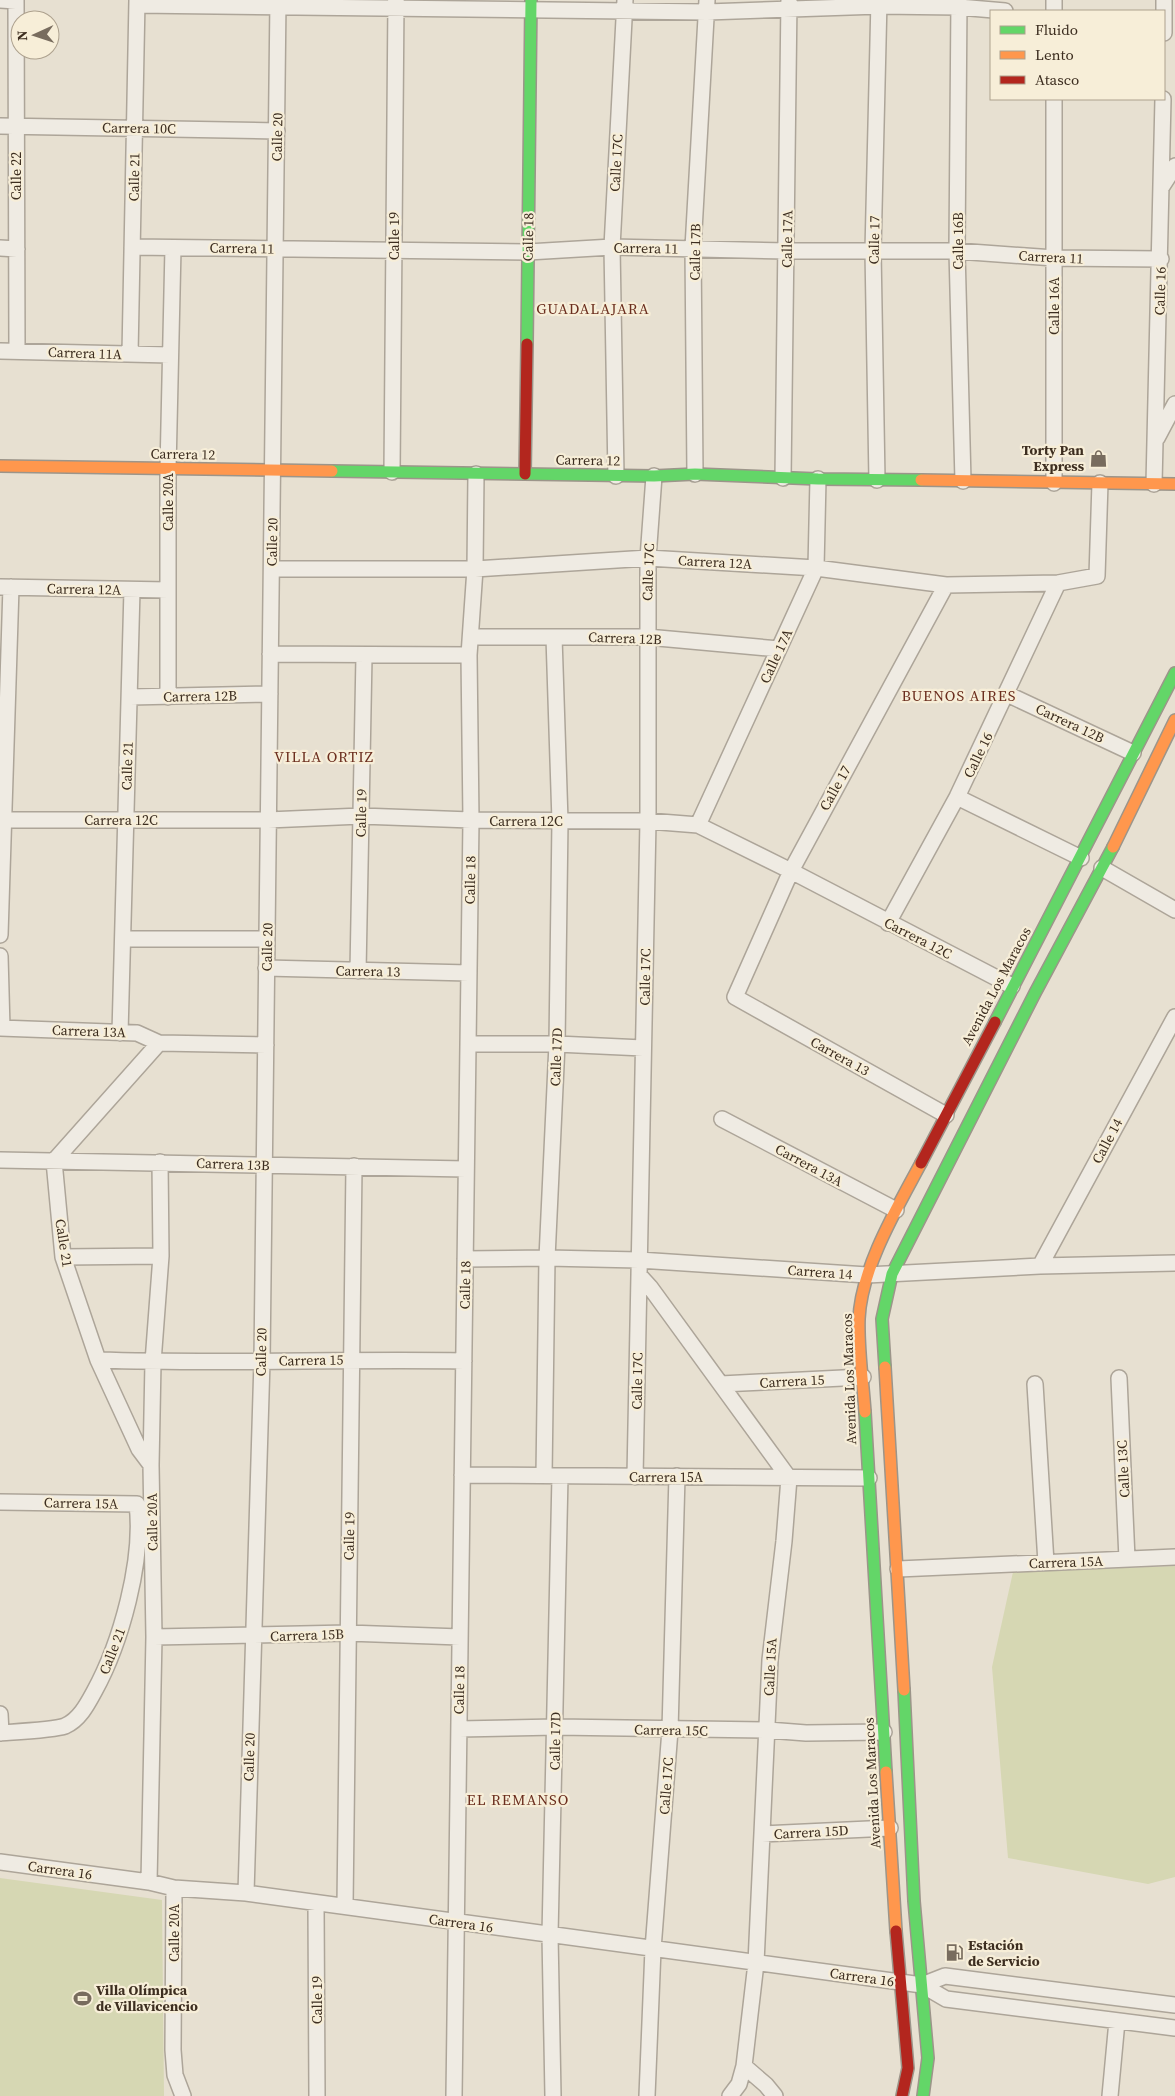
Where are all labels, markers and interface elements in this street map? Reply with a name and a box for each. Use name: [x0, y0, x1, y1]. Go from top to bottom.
north arrow: [10, 10, 60, 60]
legend: [990, 10, 1165, 100]
text: Fluido: [1035, 19, 1078, 40]
text: N: [12, 30, 32, 41]
text: Lento: [1035, 44, 1074, 65]
text: Atasco: [1035, 69, 1079, 90]
street label: Calle 20: [267, 112, 287, 162]
street label: Carrera 10C: [102, 117, 176, 139]
street label: Calle 17C: [605, 134, 628, 192]
street label: Calle 22: [6, 152, 26, 200]
street label: Calle 21: [124, 152, 144, 202]
street label: Calle 17A: [776, 209, 798, 268]
street label: Calle 19: [384, 212, 404, 260]
street label: Calle 18: [518, 212, 538, 262]
street label: Calle 16B: [948, 212, 968, 270]
street label: Calle 17: [864, 215, 884, 265]
street label: Calle 17B: [684, 223, 706, 281]
street label: Carrera 11: [209, 237, 275, 259]
street label: Carrera 11: [613, 237, 679, 259]
street label: Carrera 11: [1018, 245, 1084, 269]
street label: Calle 16: [1149, 266, 1171, 316]
street label: Calle 16A: [1044, 276, 1064, 335]
district label: GUADALAJARA: [536, 298, 650, 319]
street label: Carrera 11A: [48, 342, 123, 364]
place label: Torty Pan Express: [1022, 440, 1085, 476]
street label: Carrera 12: [150, 443, 216, 465]
shop icon: Torty Pan Express: [1088, 448, 1108, 468]
street label: Carrera 12: [555, 449, 621, 471]
street label: Calle 20A: [158, 472, 178, 531]
street label: Calle 20: [262, 517, 282, 567]
street label: Calle 17C: [637, 543, 659, 601]
street label: Carrera 12A: [677, 550, 753, 574]
street label: Carrera 12A: [47, 578, 122, 600]
street label: Calle 17A: [755, 625, 798, 687]
street label: Carrera 12B: [588, 627, 662, 649]
street label: Carrera 12B: [163, 685, 237, 707]
district label: BUENOS AIRES: [901, 685, 1017, 706]
street label: Carrera 12B: [1032, 698, 1108, 748]
street label: Calle 16: [958, 729, 998, 781]
street label: Calle 21: [116, 741, 138, 791]
district label: VILLA ORTIZ: [274, 746, 374, 767]
street label: Calle 17: [814, 762, 856, 814]
street label: Calle 19: [351, 788, 371, 838]
street label: Carrera 12C: [84, 810, 158, 830]
street label: Carrera 12C: [489, 811, 563, 831]
street label: Calle 18: [460, 855, 480, 905]
street label: Carrera 12C: [881, 912, 956, 964]
street label: Calle 20: [257, 922, 277, 972]
street label: Avenida Los Maracos: [956, 923, 1036, 1049]
street label: Calle 17C: [634, 948, 656, 1006]
street label: Carrera 13: [335, 960, 401, 982]
street label: Carrera 13A: [52, 1020, 127, 1042]
street label: Calle 17D: [545, 1027, 567, 1087]
street label: Carrera 13: [807, 1032, 873, 1080]
street label: Calle 14: [1087, 1115, 1127, 1167]
street label: Carrera 13A: [772, 1139, 847, 1192]
street label: Carrera 13B: [196, 1153, 270, 1175]
street label: Calle 21: [50, 1217, 78, 1269]
street label: Calle 18: [455, 1260, 475, 1310]
street label: Carrera 14: [787, 1260, 853, 1284]
street label: Avenida Los Maracos: [837, 1313, 861, 1445]
street label: Calle 20: [251, 1327, 271, 1377]
street label: Carrera 15: [278, 1349, 344, 1371]
street label: Calle 17C: [626, 1352, 648, 1410]
street label: Carrera 15: [759, 1369, 825, 1393]
street label: Calle 13C: [1111, 1440, 1134, 1498]
street label: Carrera 15A: [629, 1467, 704, 1487]
street label: Carrera 15A: [44, 1492, 119, 1514]
street label: Calle 20A: [141, 1492, 163, 1551]
street label: Calle 19: [339, 1511, 359, 1561]
street label: Carrera 15A: [1029, 1551, 1104, 1573]
street label: Carrera 15B: [270, 1624, 344, 1646]
street label: Calle 21: [94, 1625, 130, 1677]
street label: Calle 15A: [758, 1637, 782, 1696]
street label: Calle 18: [449, 1665, 469, 1715]
street label: Calle 17D: [544, 1711, 566, 1770]
street label: Avenida Los Maracos: [859, 1717, 885, 1849]
street label: Carrera 15C: [634, 1719, 708, 1741]
street label: Calle 20: [238, 1732, 260, 1782]
street label: Calle 17C: [654, 1756, 678, 1815]
district label: EL REMANSO: [467, 1789, 569, 1810]
street label: Carrera 15D: [773, 1820, 849, 1844]
street label: Carrera 16: [26, 1856, 94, 1884]
street label: Calle 20A: [164, 1903, 184, 1962]
street label: Carrera 16: [427, 1909, 495, 1937]
place label: Estación de Servicio: [968, 1935, 1040, 1971]
fuel station icon: Estación de Servicio: [944, 1943, 964, 1963]
street label: Carrera 16: [828, 1963, 896, 1991]
street label: Calle 19: [307, 1976, 327, 2024]
place label: Villa Olímpica de Villavicencio: [96, 1980, 198, 2016]
sports icon: Villa Olímpica de Villavicencio: [72, 1988, 92, 2008]

